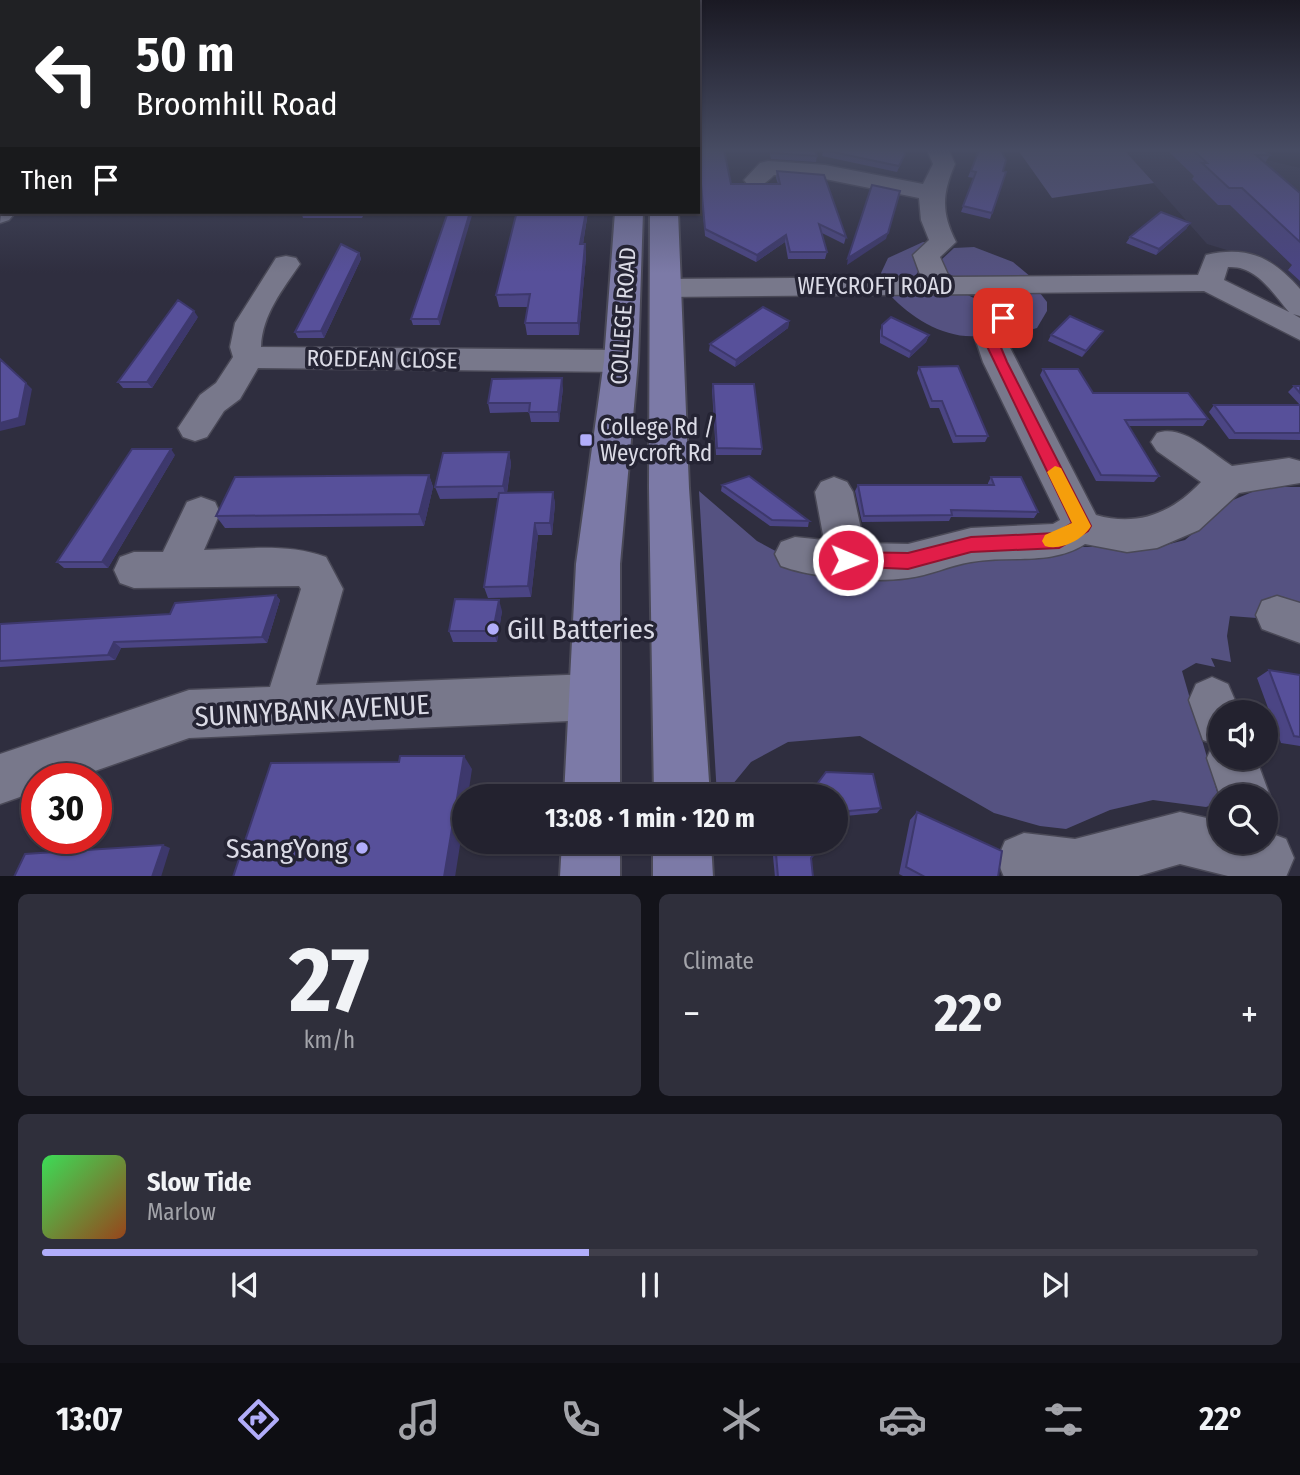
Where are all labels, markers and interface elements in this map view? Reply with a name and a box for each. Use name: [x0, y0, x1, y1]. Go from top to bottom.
text: 50 m: [136, 25, 234, 84]
icon: left: [21, 28, 112, 119]
text: Broomhill Road: [136, 85, 338, 123]
icon: arrive: [87, 161, 125, 199]
text: Then: [21, 165, 73, 196]
street label: COLLEGE ROAD: [604, 246, 642, 386]
street label: WEYCROFT ROAD: [797, 272, 953, 300]
pin: [973, 288, 1033, 348]
icon: arrive: [984, 299, 1022, 337]
street label: ROEDEAN CLOSE: [306, 344, 458, 374]
place label: College Rd / Weycroft Rd: [600, 413, 715, 467]
marker: College Rd / Weycroft Rd: [578, 432, 594, 448]
position arrow: [811, 523, 885, 597]
place label: Gill Batteries: [507, 613, 655, 646]
marker: Gill Batteries: [485, 621, 501, 637]
street label: SUNNYBANK AVENUE: [194, 688, 430, 733]
map controls: [1208, 700, 1278, 854]
button: sound: [1208, 700, 1278, 770]
speed limit sign: 30: [21, 763, 112, 854]
button: search: [1208, 784, 1278, 854]
text: 13:08 · 1 min · 120 m: [545, 803, 755, 834]
place label: SsangYong: [226, 832, 349, 865]
marker: SsangYong: [354, 840, 370, 856]
text: 27: [289, 926, 370, 1035]
text: Climate: [683, 947, 754, 975]
text: 22°: [934, 982, 1007, 1045]
text: −: [683, 991, 700, 1037]
text: +: [1241, 991, 1258, 1037]
text: km/h: [304, 1026, 355, 1054]
text: Slow Tide: [147, 1167, 251, 1198]
text: Marlow: [147, 1198, 216, 1226]
icon: previous: [226, 1266, 264, 1304]
icon: pause: [631, 1266, 669, 1304]
icon: next: [1036, 1266, 1074, 1304]
icon: directions: [234, 1395, 283, 1444]
icon: music: [395, 1395, 444, 1444]
icon: phone: [556, 1395, 605, 1444]
icon: climate: [717, 1395, 766, 1444]
icon: car: [878, 1395, 927, 1444]
icon: filters: [1039, 1395, 1088, 1444]
text: 13:07: [56, 1400, 122, 1438]
text: 22°: [1199, 1400, 1244, 1438]

